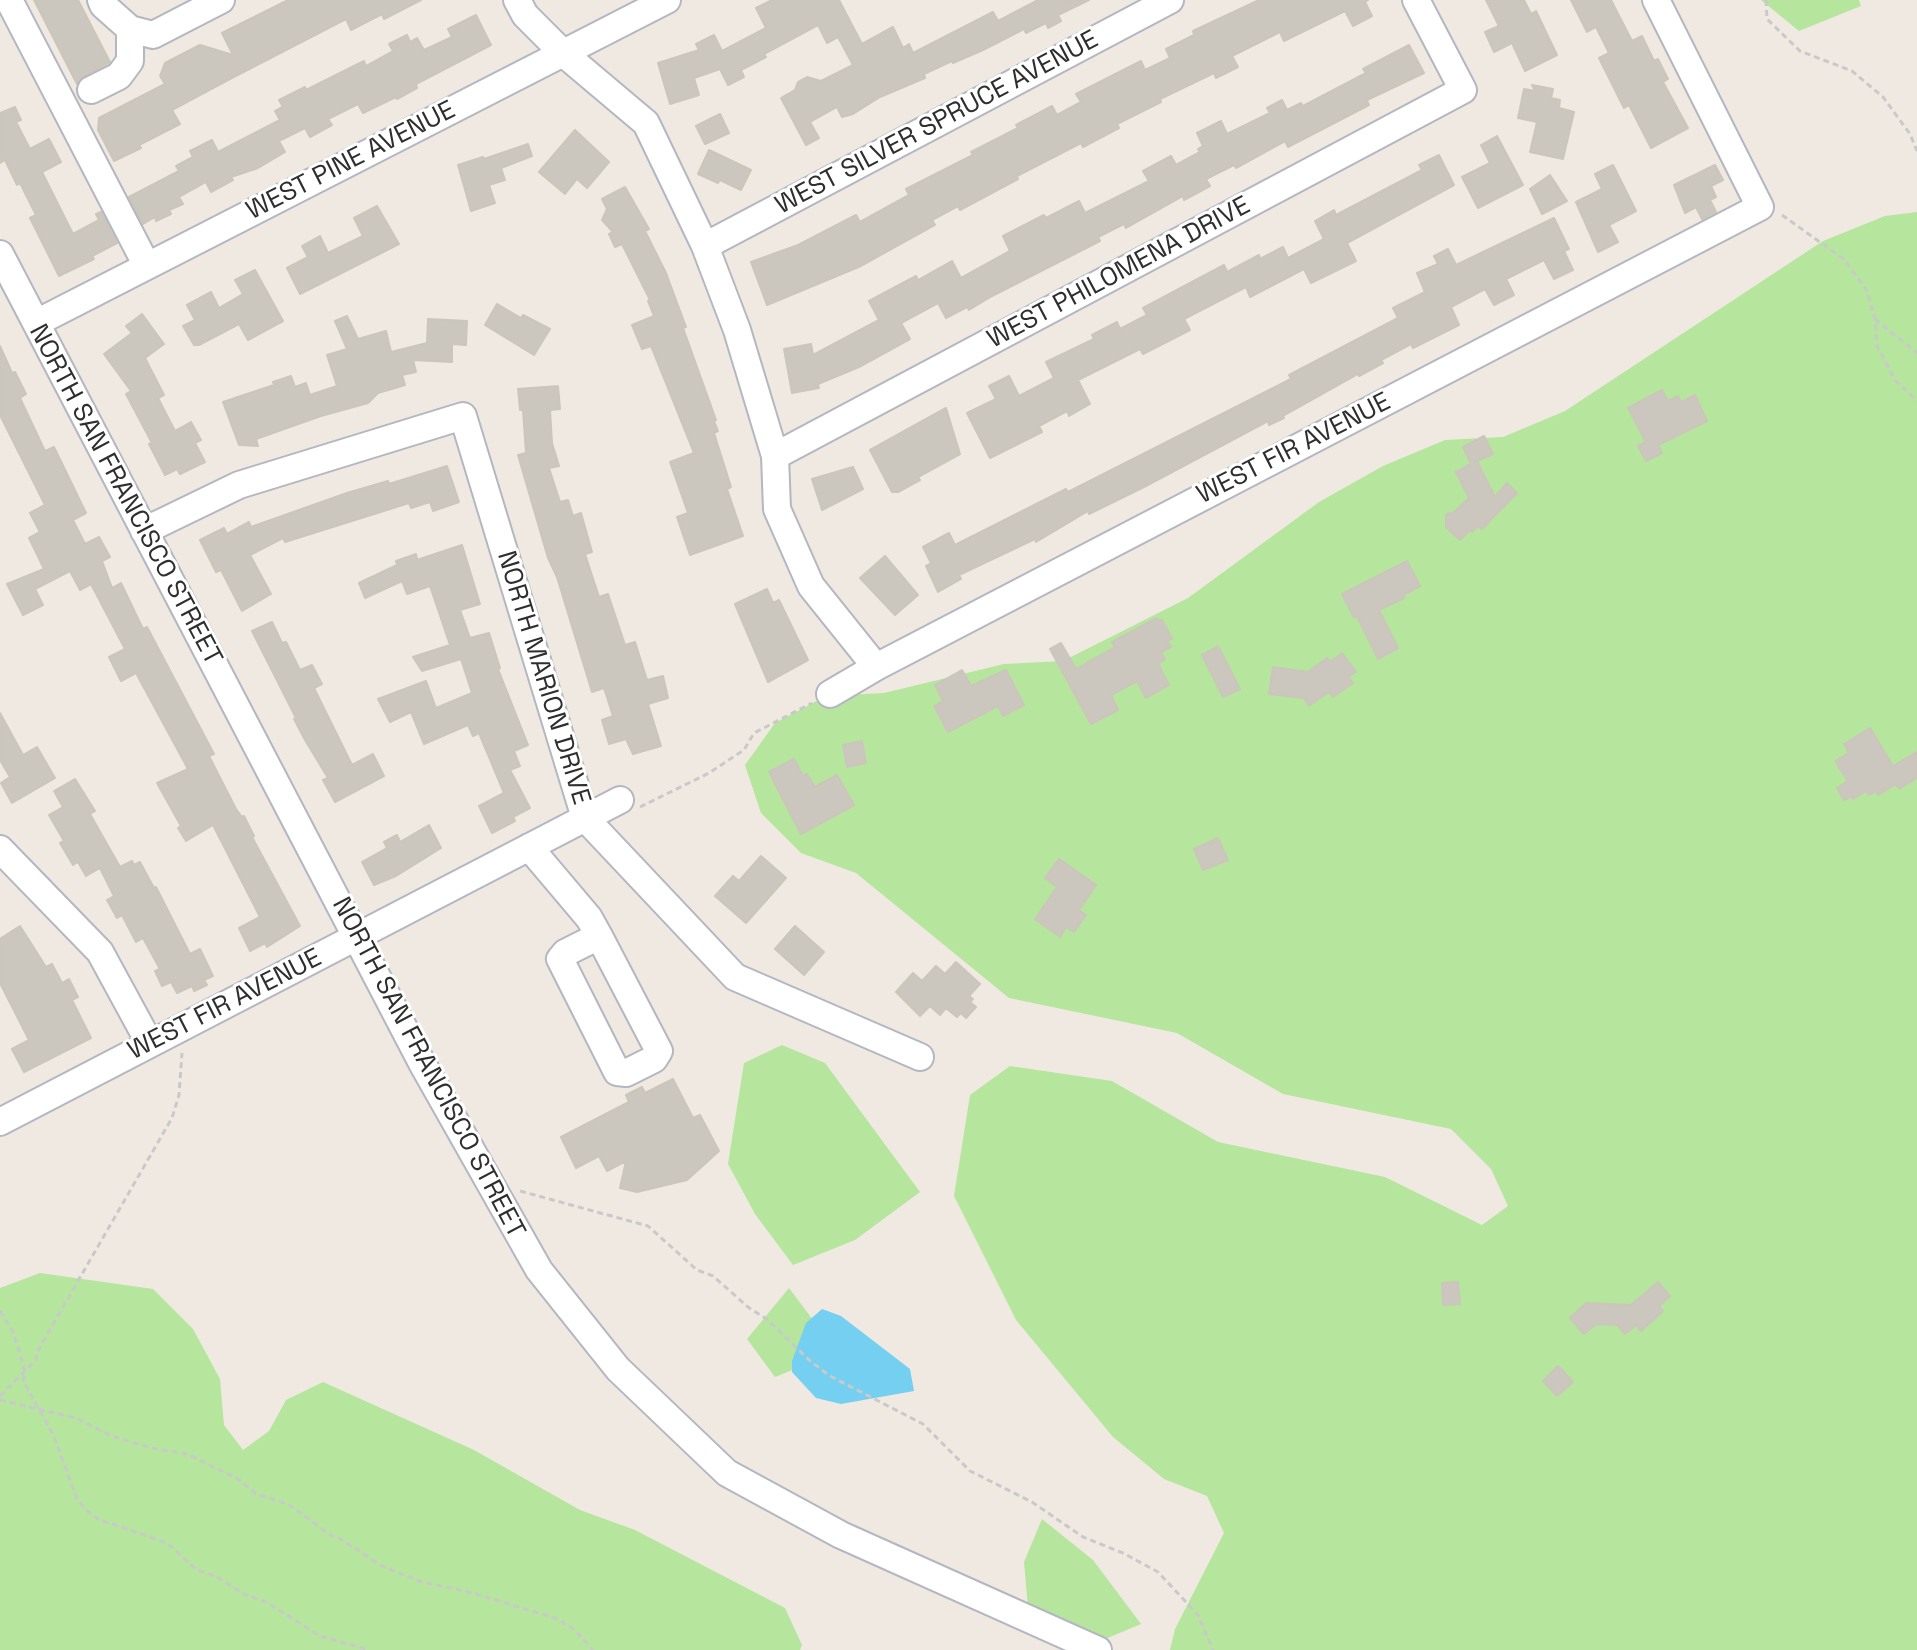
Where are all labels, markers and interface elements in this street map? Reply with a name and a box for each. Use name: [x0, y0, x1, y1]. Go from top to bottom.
street label: WEST SILVER SPRUCE AVENUE: [770, 24, 1104, 222]
street label: WEST PINE AVENUE: [241, 95, 461, 227]
street label: WEST PHILOMENA DRIVE: [982, 190, 1256, 356]
street label: NORTH SAN FRANCISCO STREET: [22, 319, 228, 671]
street label: WEST FIR AVENUE: [1192, 387, 1396, 511]
street label: NORTH MARION DRIVE: [490, 547, 596, 809]
street label: NORTH SAN FRANCISCO STREET: [325, 892, 531, 1244]
street label: WEST FIR AVENUE: [123, 943, 327, 1067]

